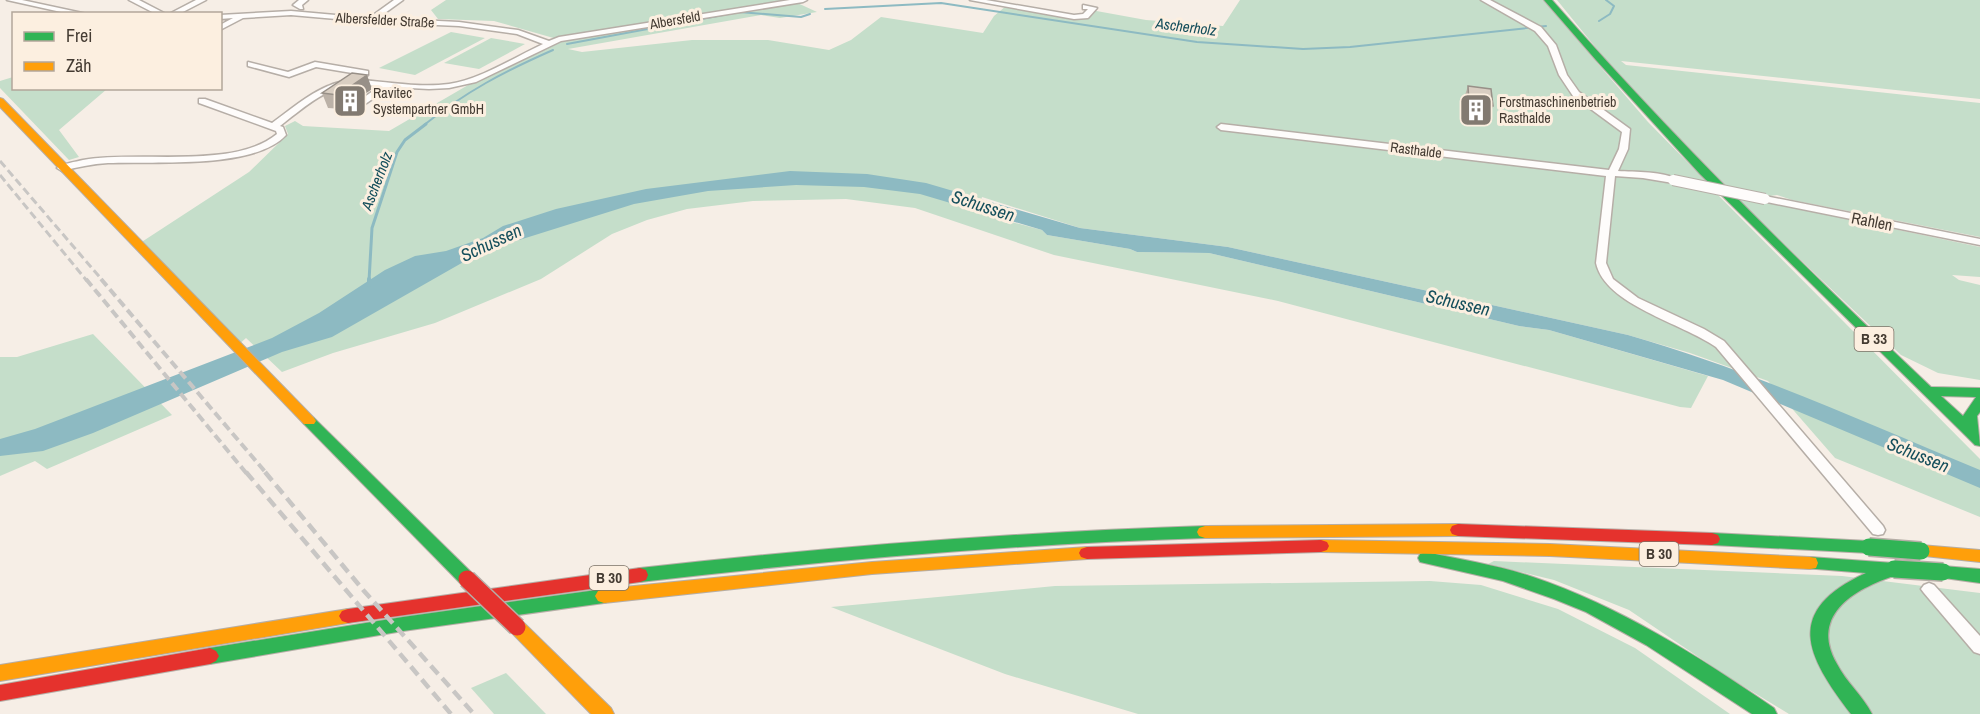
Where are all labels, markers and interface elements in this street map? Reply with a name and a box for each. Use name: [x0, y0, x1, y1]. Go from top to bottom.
street label: Albersfeld: [647, 7, 702, 33]
street label: Albersfelder Straße: [334, 8, 435, 32]
legend: [12, 12, 222, 90]
water label: Ascherholz: [1154, 12, 1218, 41]
text: Frei: [66, 23, 92, 48]
text: Zäh: [66, 53, 91, 78]
building icon: Ravitec Systempartner GmbH: [332, 83, 368, 119]
place label: Ravitec Systempartner GmbH: [373, 84, 484, 118]
building icon: Forstmaschinenbetrieb Rasthalde: [1458, 92, 1494, 128]
place label: Forstmaschinenbetrieb Rasthalde: [1499, 93, 1617, 127]
street label: Rasthalde: [1389, 138, 1443, 162]
water label: Ascherholz: [355, 148, 398, 214]
water label: Schussen: [948, 184, 1018, 227]
street label: Rahlen: [1849, 206, 1895, 236]
water label: Schussen: [456, 218, 525, 268]
water label: Schussen: [1424, 283, 1493, 322]
road number: B 33: [1854, 327, 1894, 351]
water label: Schussen: [1883, 431, 1953, 478]
road number: B 30: [1640, 542, 1678, 566]
road number: B 30: [590, 566, 628, 590]

